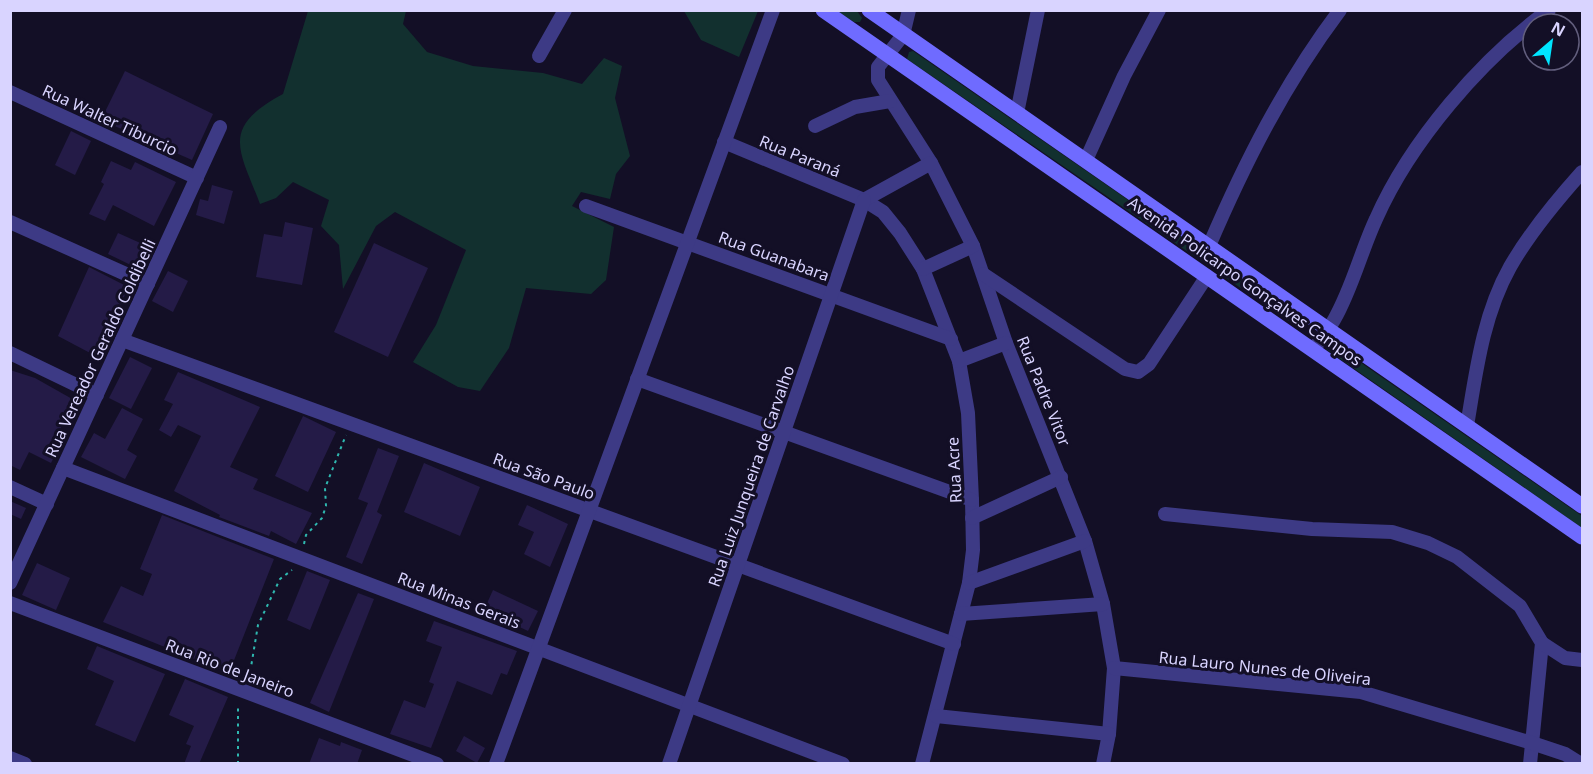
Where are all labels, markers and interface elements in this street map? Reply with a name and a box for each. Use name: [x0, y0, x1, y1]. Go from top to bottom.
north arrow: [1521, 12, 1581, 72]
text: N: [1547, 16, 1569, 42]
street label: Rua Walter Tiburcio: [39, 79, 181, 161]
street label: Rua Paraná: [756, 130, 844, 182]
street label: Avenida Policarpo Gonçalves Campos: [1124, 191, 1366, 371]
street label: Rua Guanabara: [716, 226, 832, 286]
street label: Rua Vereador Geraldo Coldibelli: [40, 235, 160, 461]
street label: Rua Padre Vitor: [1012, 333, 1076, 450]
street label: Rua Luiz Junqueira de Carvalho: [703, 362, 799, 590]
street label: Rua Acre: [941, 436, 967, 504]
street label: Rua São Paulo: [490, 447, 598, 505]
street label: Rua Minas Gerais: [394, 566, 524, 634]
street label: Rua Rio de Janeiro: [162, 633, 298, 703]
street label: Rua Lauro Nunes de Oliveira: [1158, 646, 1372, 690]

